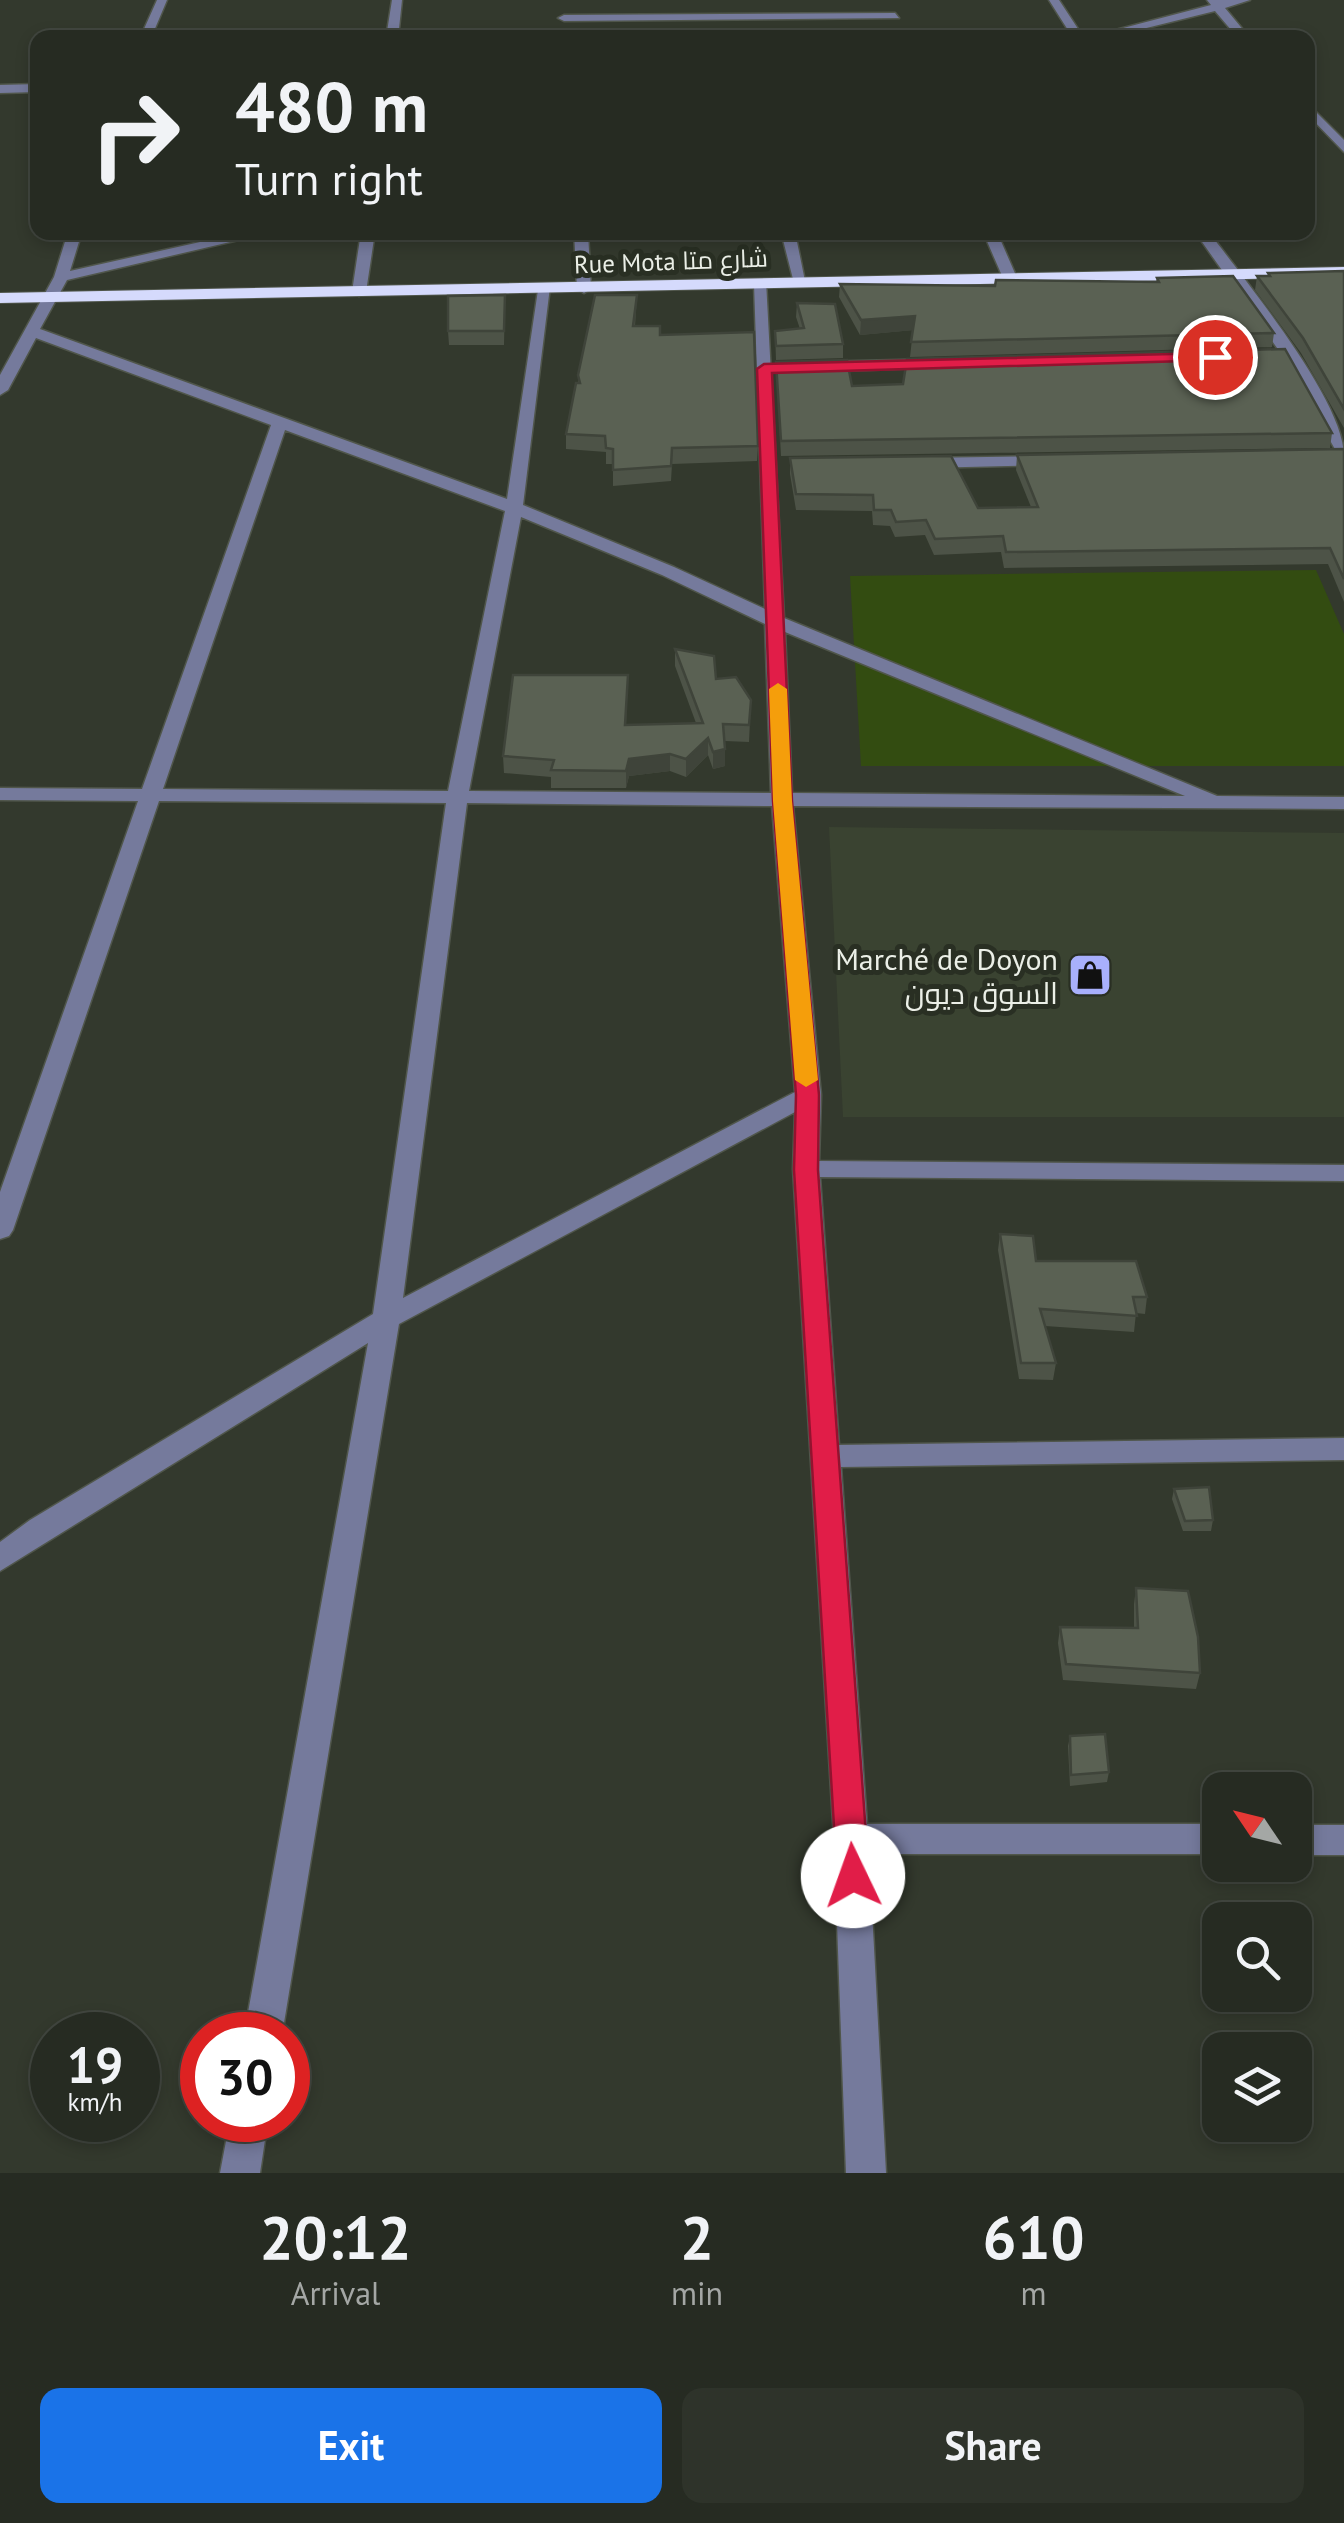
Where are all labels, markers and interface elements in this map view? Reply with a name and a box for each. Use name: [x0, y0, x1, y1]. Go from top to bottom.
text: 480 m: [235, 61, 428, 151]
icon: right: [70, 70, 200, 200]
text: Turn right: [235, 149, 423, 207]
street label: Rue Mota شارع متا: [573, 242, 769, 281]
pin: [1173, 315, 1258, 400]
icon: arrive: [1188, 330, 1243, 385]
place label: Marché de Doyon السوق ديون: [835, 939, 1058, 1012]
shop icon: Marché de Doyon السوق ديون: [1067, 952, 1113, 998]
north arrow: [1202, 1772, 1312, 1882]
map controls: [1202, 1772, 1312, 2142]
position arrow: [801, 1824, 905, 1928]
button: search: [1202, 1902, 1312, 2012]
speed limit sign: 30: [180, 2012, 310, 2142]
text: 19: [67, 2032, 123, 2097]
button: layers: [1202, 2032, 1312, 2142]
text: km/h: [68, 2086, 122, 2118]
text: 20:12: [259, 2198, 412, 2276]
text: 2: [680, 2198, 714, 2276]
text: 610: [983, 2198, 1085, 2276]
text: Arrival: [291, 2272, 380, 2314]
text: min: [671, 2272, 723, 2314]
text: m: [1021, 2272, 1047, 2314]
button: Exit: [40, 2388, 662, 2503]
button: Share: [682, 2388, 1304, 2503]

